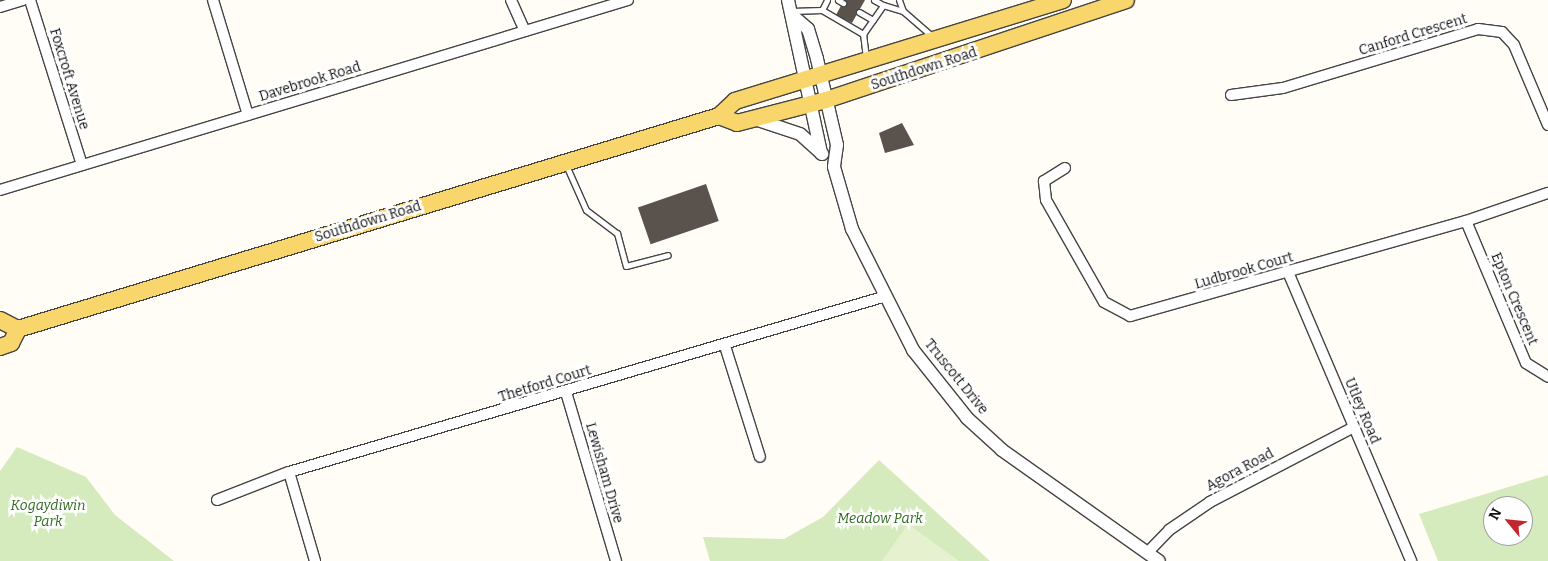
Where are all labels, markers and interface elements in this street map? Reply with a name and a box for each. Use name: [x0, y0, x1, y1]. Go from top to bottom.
street label: Canford Crescent: [1357, 11, 1469, 59]
street label: Foxcroft Avenue: [46, 26, 92, 132]
street label: Southdown Road: [869, 44, 979, 94]
street label: Davebrook Road: [257, 59, 363, 105]
street label: Southdown Road: [313, 198, 423, 246]
street label: Ludbrook Court: [1193, 249, 1295, 293]
street label: Epton Crescent: [1487, 250, 1541, 348]
street label: Truscott Drive: [921, 336, 991, 418]
street label: Thetford Court: [497, 362, 593, 406]
street label: Utley Road: [1341, 376, 1383, 446]
street label: Lewisham Drive: [582, 421, 626, 525]
street label: Agora Road: [1203, 445, 1277, 495]
north arrow: [1483, 496, 1533, 546]
park label: Kogaydiwin Park: [10, 498, 86, 530]
text: N: [1485, 505, 1505, 523]
park label: Meadow Park: [837, 511, 923, 527]

